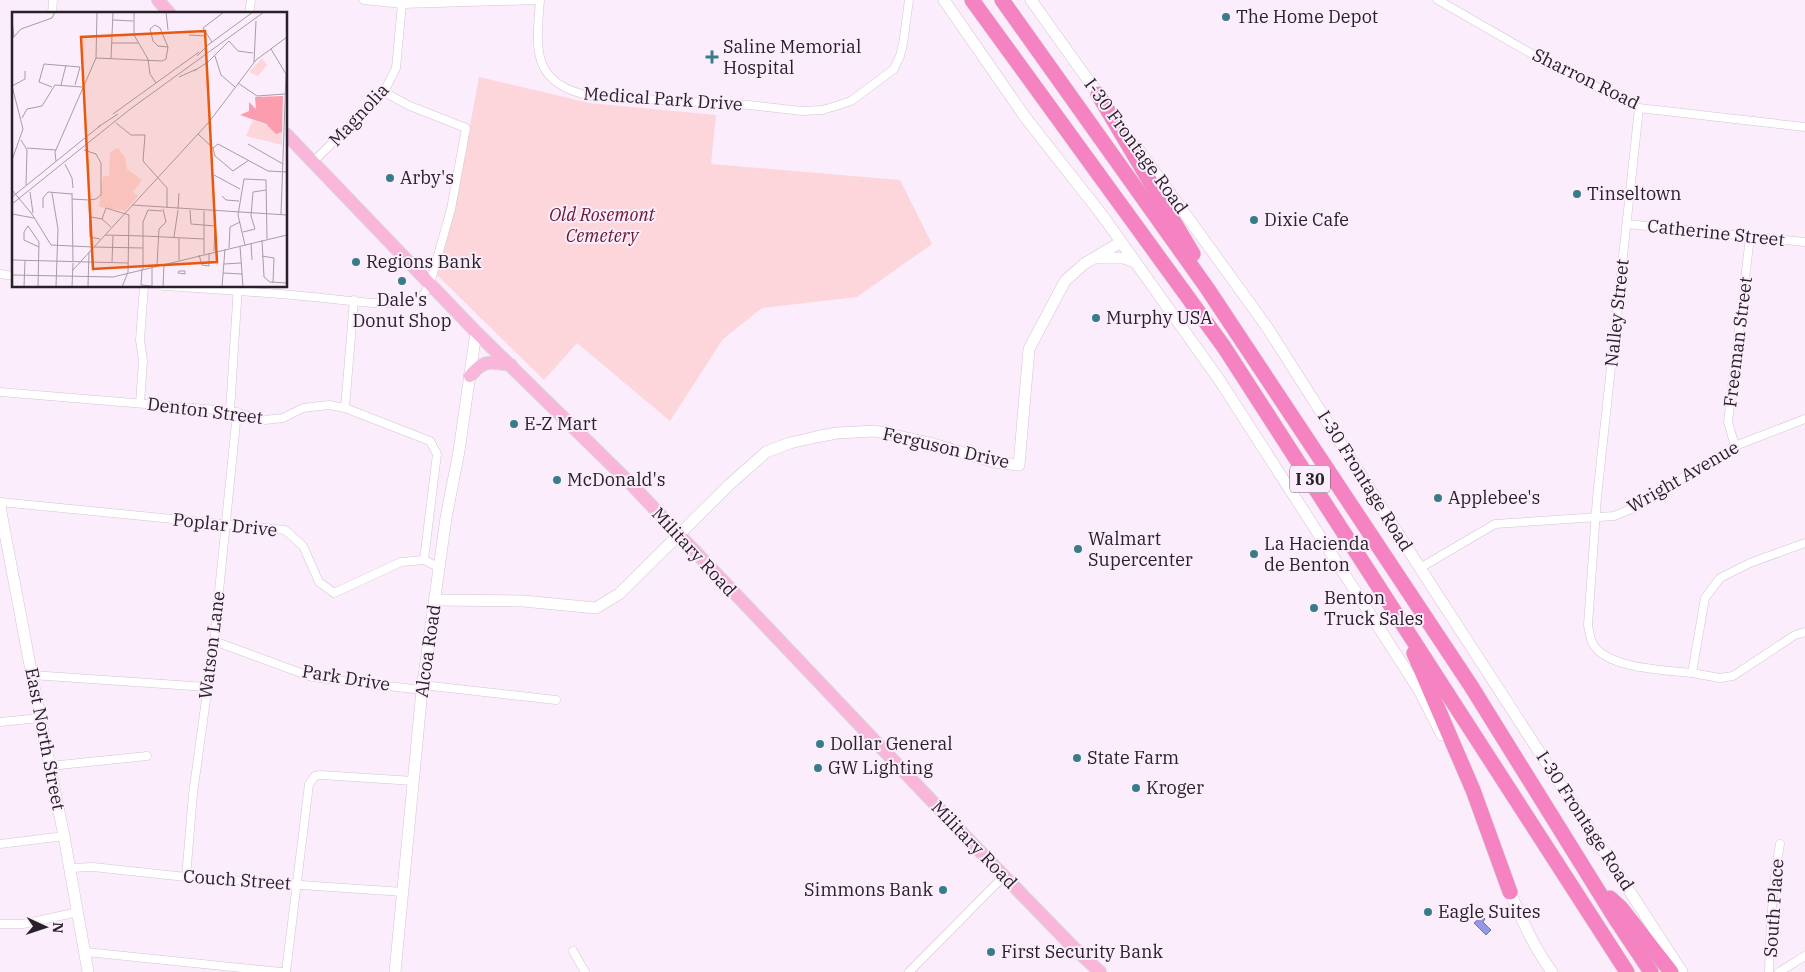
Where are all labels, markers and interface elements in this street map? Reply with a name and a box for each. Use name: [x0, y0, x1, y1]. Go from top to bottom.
place label: The Home Depot: [1236, 5, 1378, 28]
marker: The Home Depot: [1220, 11, 1232, 23]
inset map: [12, 12, 288, 288]
place label: Saline Memorial Hospital: [723, 35, 861, 79]
street label: Sharron Road: [1529, 43, 1644, 114]
marker: Saline Memorial Hospital: [705, 50, 719, 64]
street label: I-30 Frontage Road: [1079, 73, 1193, 218]
street label: Magnolia: [324, 78, 394, 151]
street label: Medical Park Drive: [583, 81, 743, 116]
place label: Arby's: [400, 166, 454, 189]
marker: Arby's: [384, 172, 396, 184]
place label: Tinseltown: [1587, 182, 1682, 205]
marker: Tinseltown: [1571, 188, 1583, 200]
park label: Old Rosemont Cemetery: [549, 203, 656, 247]
place label: Dixie Cafe: [1264, 208, 1349, 231]
marker: Dixie Cafe: [1248, 214, 1260, 226]
street label: Catherine Street: [1646, 214, 1786, 251]
place label: Regions Bank: [366, 250, 482, 273]
marker: Regions Bank: [350, 256, 362, 268]
street label: Nalley Street: [1599, 258, 1634, 368]
marker: Dale's Donut Shop: [396, 275, 408, 287]
street label: Freeman Street: [1718, 275, 1757, 409]
place label: Dale's Donut Shop: [352, 288, 452, 332]
place label: Murphy USA: [1106, 306, 1213, 329]
marker: Murphy USA: [1090, 312, 1102, 324]
street label: Denton Street: [146, 392, 264, 429]
street label: I-30 Frontage Road: [1313, 406, 1418, 556]
place label: E-Z Mart: [524, 412, 597, 435]
marker: E-Z Mart: [508, 418, 520, 430]
street label: Ferguson Drive: [881, 422, 1012, 473]
street label: Wright Avenue: [1623, 435, 1743, 518]
road number: I 30: [1290, 466, 1330, 492]
place label: McDonald's: [567, 468, 666, 491]
marker: McDonald's: [551, 474, 563, 486]
place label: Applebee's: [1448, 486, 1540, 509]
marker: Applebee's: [1432, 492, 1444, 504]
street label: Military Road: [647, 502, 742, 601]
street label: Poplar Drive: [172, 508, 278, 541]
place label: Walmart Supercenter: [1088, 527, 1193, 571]
place label: La Hacienda de Benton: [1264, 532, 1370, 576]
marker: Walmart Supercenter: [1072, 543, 1084, 555]
marker: La Hacienda de Benton: [1248, 548, 1260, 560]
place label: Benton Truck Sales: [1324, 586, 1423, 630]
street label: Watson Lane: [193, 590, 230, 700]
marker: Benton Truck Sales: [1308, 602, 1320, 614]
street label: Alcoa Road: [410, 603, 445, 699]
street label: Park Drive: [300, 659, 392, 696]
street label: East North Street: [20, 665, 71, 812]
place label: Dollar General: [830, 732, 953, 755]
marker: Dollar General: [814, 738, 826, 750]
place label: State Farm: [1087, 746, 1179, 769]
street label: I-30 Frontage Road: [1532, 747, 1639, 895]
marker: State Farm: [1071, 752, 1083, 764]
place label: GW Lighting: [828, 756, 933, 779]
marker: GW Lighting: [812, 762, 824, 774]
place label: Kroger: [1146, 776, 1204, 799]
marker: Kroger: [1130, 782, 1142, 794]
street label: Military Road: [927, 796, 1022, 894]
street label: South Place: [1759, 858, 1788, 958]
street label: Couch Street: [182, 864, 292, 895]
place label: Simmons Bank: [804, 878, 933, 901]
marker: Simmons Bank: [937, 884, 949, 896]
place label: Eagle Suites: [1438, 900, 1540, 923]
north arrow: [20, 902, 70, 952]
marker: Eagle Suites: [1422, 906, 1434, 918]
text: N: [49, 922, 67, 934]
place label: First Security Bank: [1001, 940, 1163, 963]
marker: First Security Bank: [985, 946, 997, 958]

